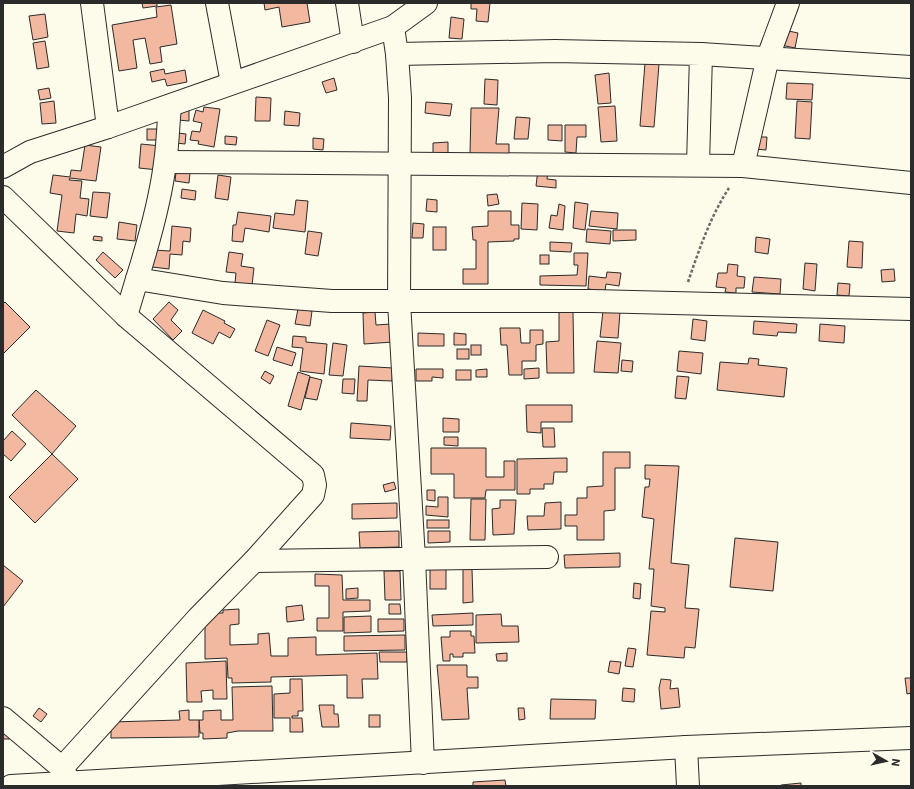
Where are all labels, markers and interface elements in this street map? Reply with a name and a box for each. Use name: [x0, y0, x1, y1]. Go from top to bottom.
north arrow: [866, 741, 906, 781]
text: N: [888, 757, 903, 767]

